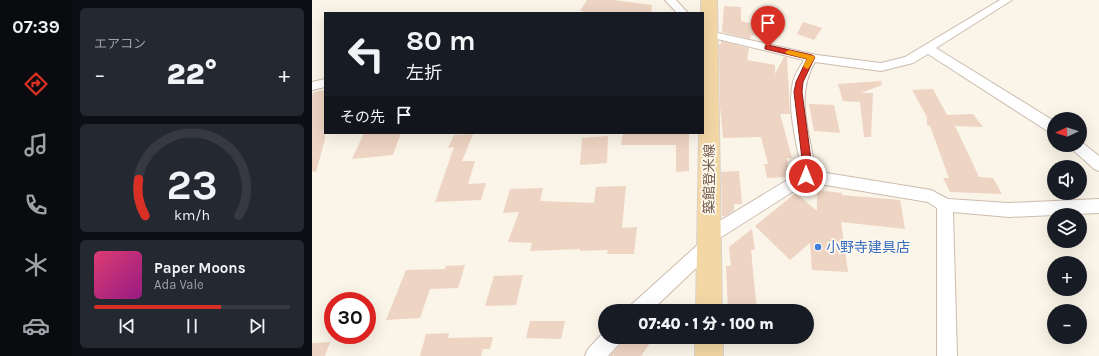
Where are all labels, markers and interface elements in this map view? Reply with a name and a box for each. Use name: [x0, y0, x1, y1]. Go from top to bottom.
pin: [751, 6, 785, 47]
icon: arrive: [757, 12, 779, 34]
text: 07:39: [12, 16, 60, 38]
text: 80 m: [406, 24, 475, 57]
icon: left: [340, 28, 392, 80]
text: エアコン: [94, 36, 146, 51]
text: 22°: [166, 56, 218, 92]
text: −: [94, 62, 106, 88]
text: +: [278, 62, 290, 88]
text: 左折: [406, 62, 442, 84]
icon: directions: [22, 70, 50, 98]
icon: arrive: [393, 104, 415, 126]
text: その先: [340, 108, 385, 126]
north arrow: [1047, 112, 1087, 152]
map controls: [1047, 112, 1087, 344]
icon: music: [22, 131, 50, 159]
street label: 築館登米線: [701, 144, 718, 214]
position arrow: [785, 155, 827, 197]
button: sound: [1047, 160, 1087, 200]
text: 23: [166, 161, 218, 209]
icon: phone: [22, 191, 50, 219]
text: km/h: [174, 207, 210, 224]
button: layers: [1047, 208, 1087, 248]
place label: 小野寺建具店: [826, 239, 910, 256]
marker: 小野寺建具店: [813, 242, 823, 252]
icon: climate: [22, 251, 50, 279]
button: +: [1047, 256, 1087, 296]
text: Paper Moons: [154, 259, 246, 277]
text: Ada Vale: [154, 277, 204, 292]
speed limit sign: 30: [324, 292, 376, 344]
button: −: [1047, 304, 1087, 344]
icon: car: [22, 312, 50, 340]
icon: previous: [116, 315, 138, 337]
icon: pause: [181, 315, 203, 337]
icon: next: [246, 315, 268, 337]
text: 07:40 · 1 分 · 100 m: [638, 315, 774, 333]

